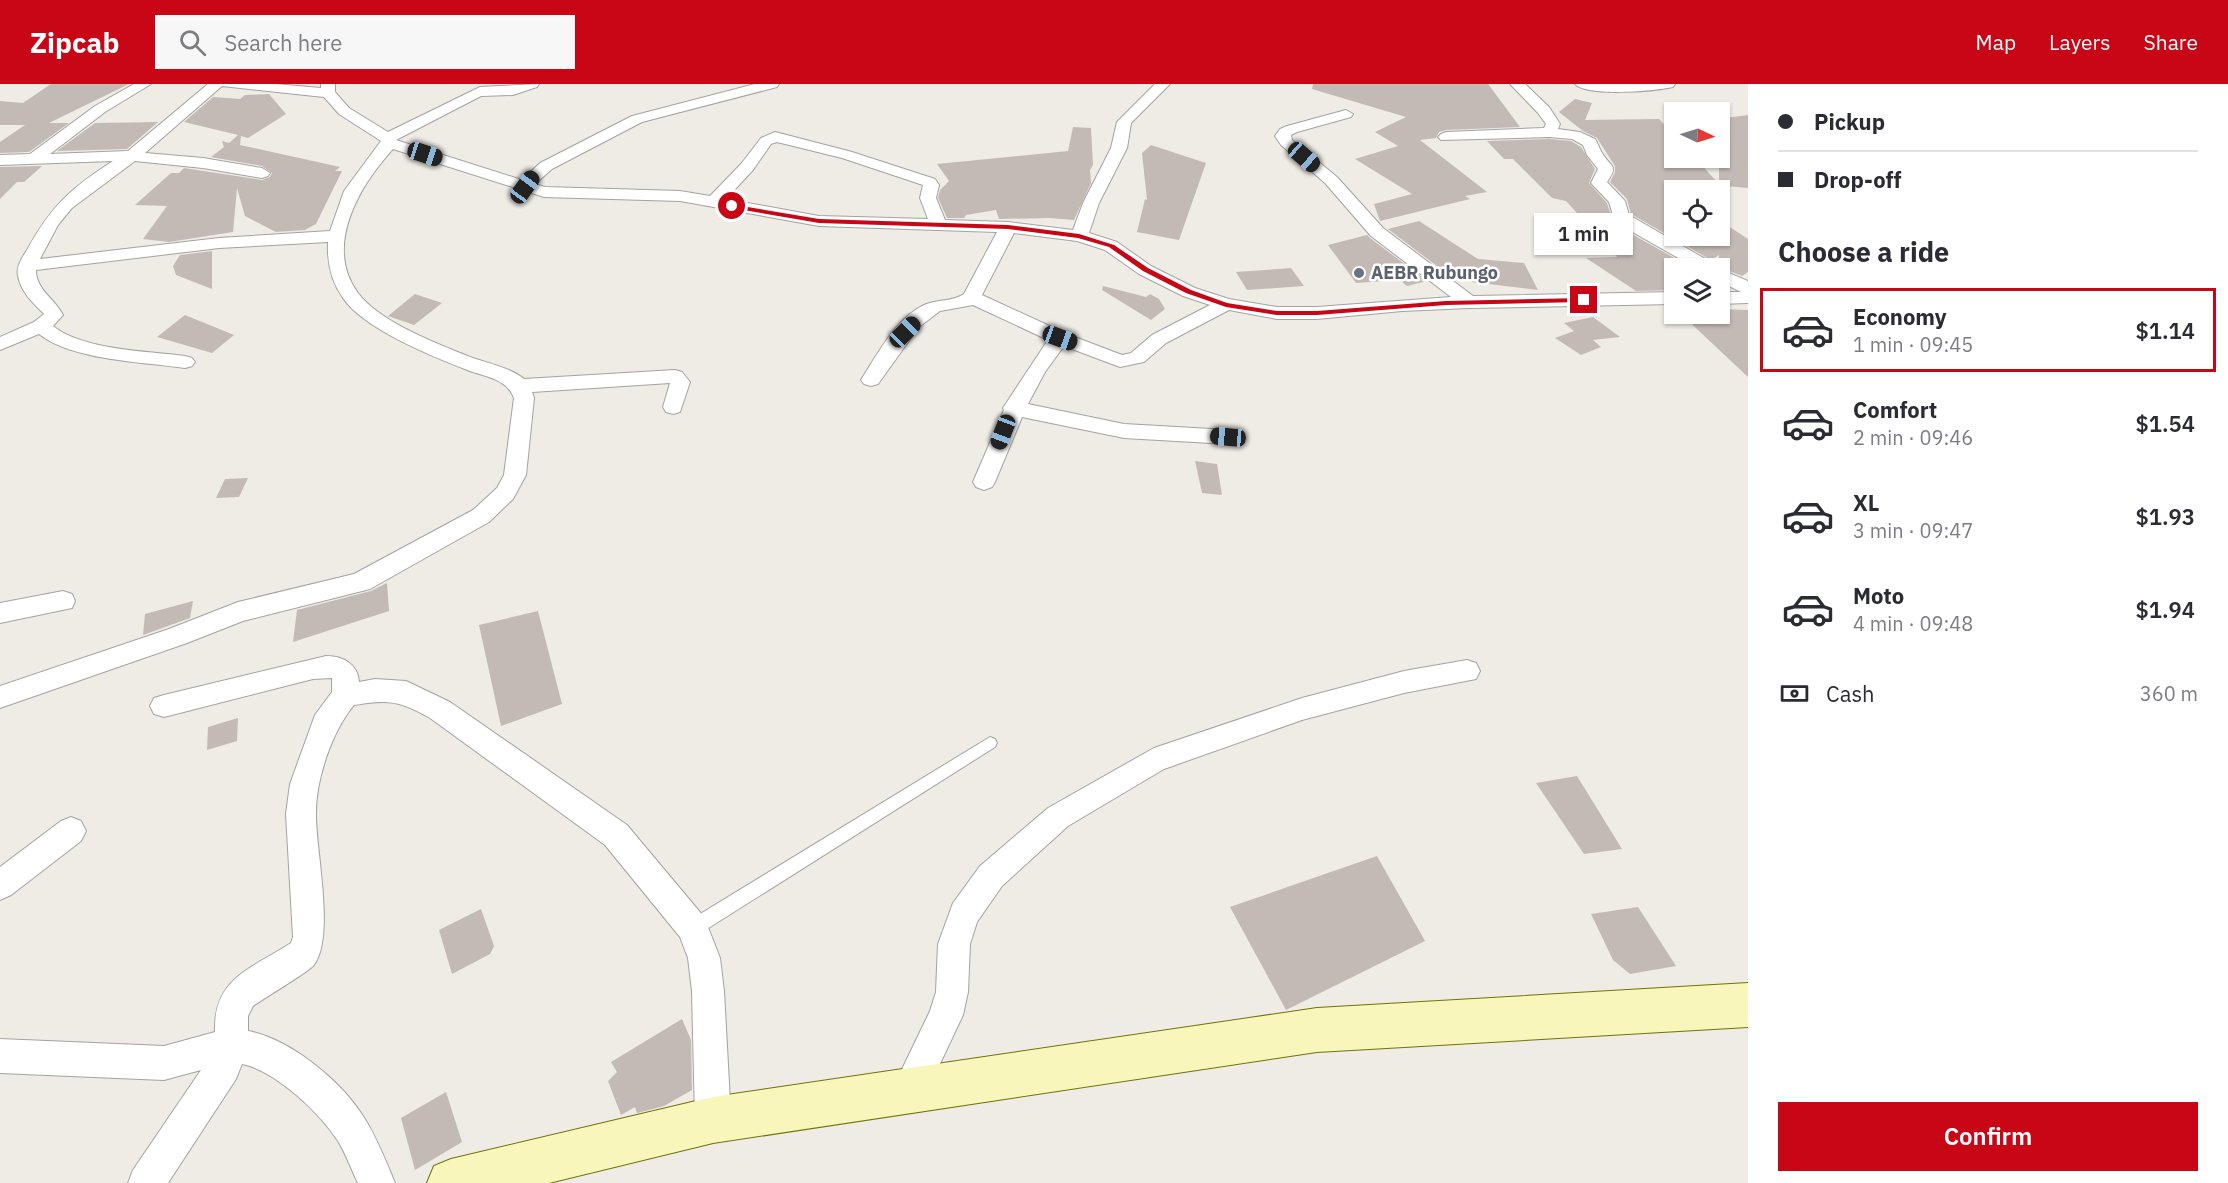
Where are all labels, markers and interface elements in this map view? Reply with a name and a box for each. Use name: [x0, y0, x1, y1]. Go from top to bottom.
search box: [155, 15, 575, 69]
text: Zipcab: [30, 24, 119, 61]
icon: search: [176, 26, 209, 59]
text: Search here: [224, 28, 342, 57]
text: Map: [1976, 28, 2016, 56]
text: Layers: [2049, 28, 2111, 56]
text: Share: [2144, 28, 2198, 56]
north arrow: [1664, 102, 1730, 168]
map controls: [1664, 102, 1730, 324]
text: Pickup: [1814, 107, 1885, 136]
car: [1285, 138, 1323, 176]
car: [405, 140, 445, 168]
text: Drop-off: [1814, 165, 1901, 194]
car: [507, 167, 543, 207]
button: locate: [1664, 180, 1730, 246]
route start: [718, 192, 745, 219]
callout: 1 min: [1534, 213, 1634, 255]
text: 1 min: [1558, 220, 1609, 247]
text: Choose a ride: [1778, 234, 1949, 269]
button: layers: [1664, 258, 1730, 324]
place label: AEBR Rubungo: [1371, 261, 1498, 284]
marker: AEBR Rubungo: [1352, 266, 1366, 280]
route end: [1570, 286, 1597, 313]
text: Economy: [1853, 302, 1947, 331]
icon: car: [1781, 303, 1835, 357]
car: [886, 313, 924, 351]
text: $1.14: [2136, 316, 2195, 345]
car: [1040, 323, 1080, 353]
text: 1 min · 09:45: [1853, 331, 1973, 358]
text: Comfort: [1853, 395, 1937, 424]
icon: car: [1781, 396, 1835, 450]
text: $1.54: [2136, 409, 2195, 438]
car: [988, 412, 1018, 452]
text: 2 min · 09:46: [1853, 424, 1973, 451]
car: [1209, 426, 1247, 448]
text: XL: [1853, 488, 1879, 517]
icon: car: [1781, 489, 1835, 543]
text: $1.93: [2136, 502, 2195, 531]
text: 3 min · 09:47: [1853, 517, 1973, 544]
text: Moto: [1853, 581, 1904, 610]
icon: car: [1781, 582, 1835, 636]
text: $1.94: [2136, 595, 2195, 624]
text: 4 min · 09:48: [1853, 610, 1973, 637]
icon: cash: [1778, 677, 1811, 710]
text: Cash: [1826, 679, 1875, 708]
text: 360 m: [2140, 680, 2198, 707]
button: Confirm: [1778, 1102, 2198, 1171]

